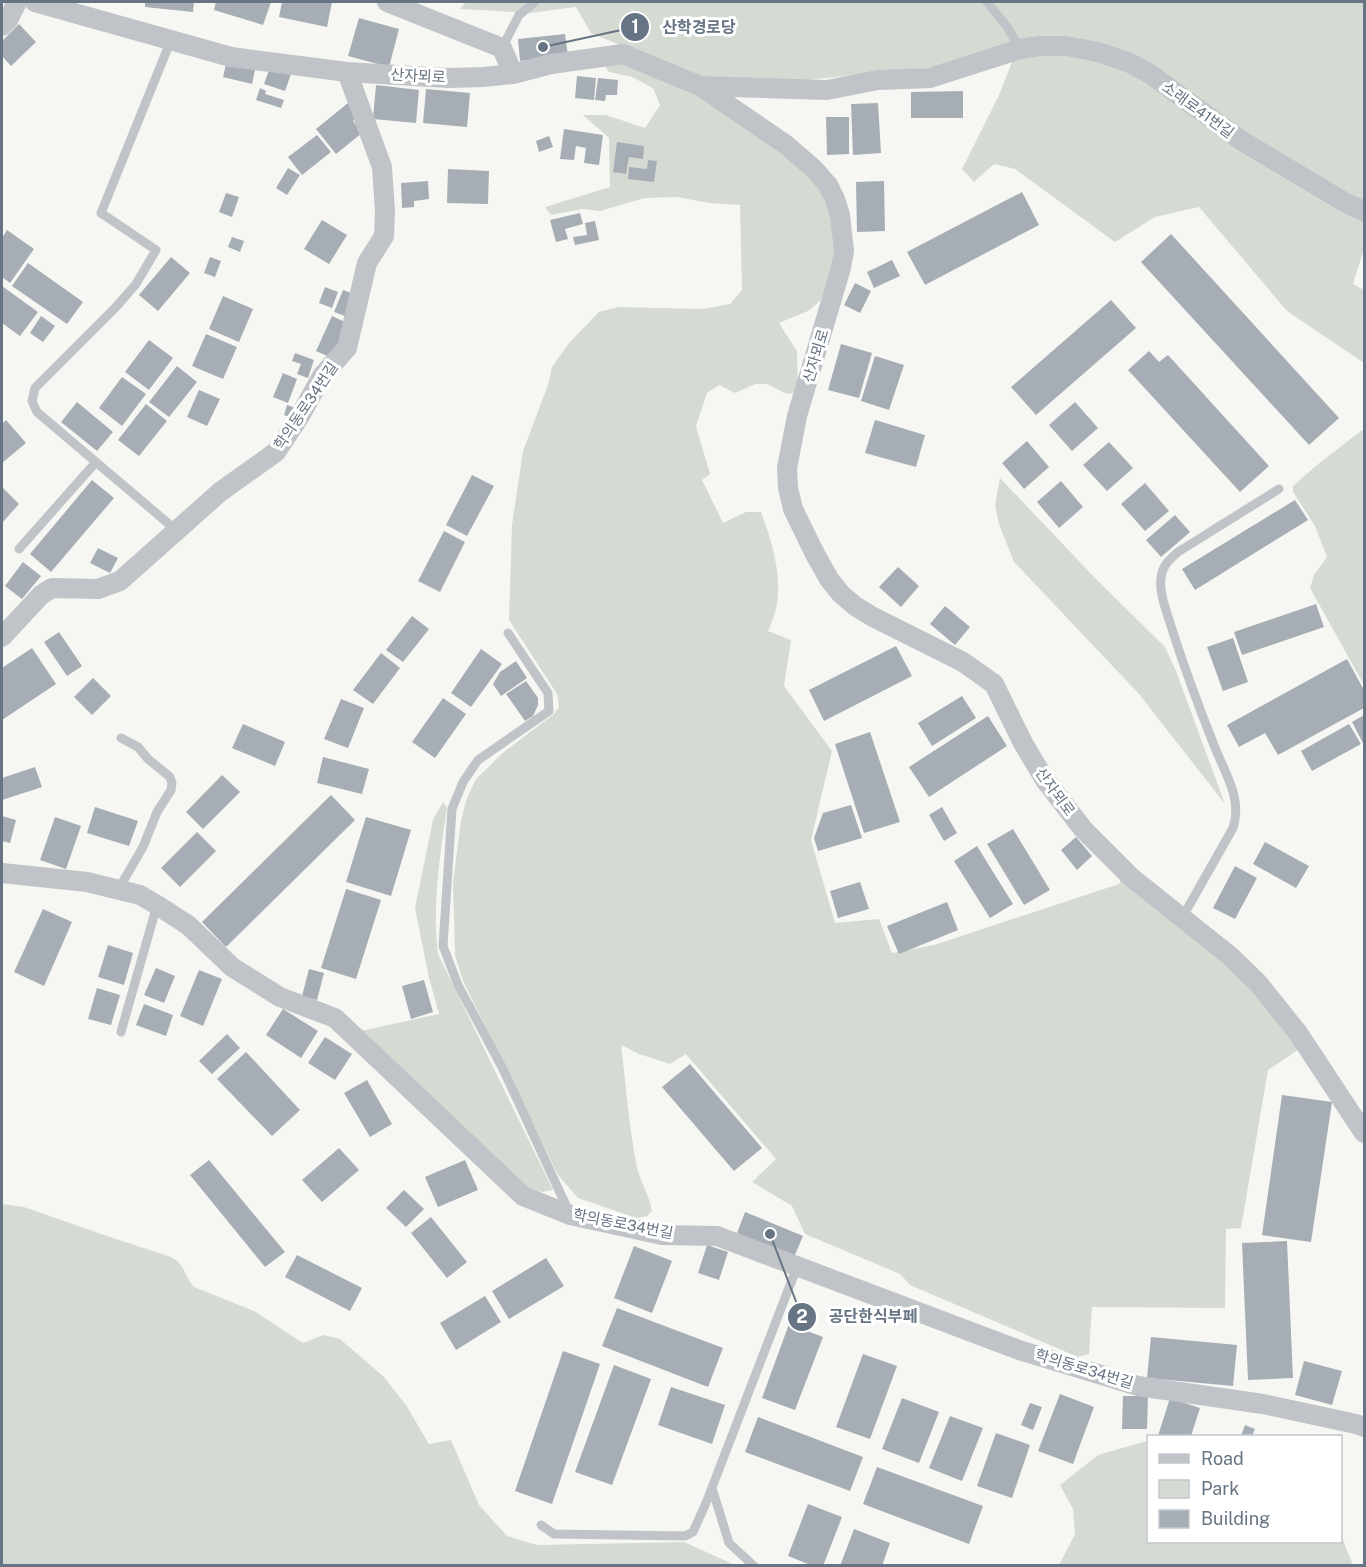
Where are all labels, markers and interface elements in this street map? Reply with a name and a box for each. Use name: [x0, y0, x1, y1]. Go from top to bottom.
callout: 산학경로당: [620, 10, 748, 44]
text: 1: [631, 16, 639, 37]
text: 산학경로당: [662, 18, 736, 37]
street label: 산자뫼로: [390, 66, 446, 85]
street label: 소래로41번길: [1159, 78, 1237, 141]
street label: 산자뫼로: [799, 327, 832, 385]
street label: 학의동로34번길: [270, 359, 341, 453]
street label: 산자뫼로: [1032, 764, 1079, 819]
street label: 학의동로34번길: [572, 1205, 675, 1242]
callout: 공단한식부페: [787, 1300, 929, 1334]
text: 2: [796, 1306, 808, 1327]
text: 공단한식부페: [829, 1307, 917, 1326]
street label: 학의동로34번길: [1033, 1346, 1135, 1392]
legend: [1147, 1435, 1342, 1543]
text: Road: [1201, 1448, 1244, 1469]
text: Park: [1201, 1478, 1239, 1499]
text: Building: [1201, 1508, 1270, 1529]

